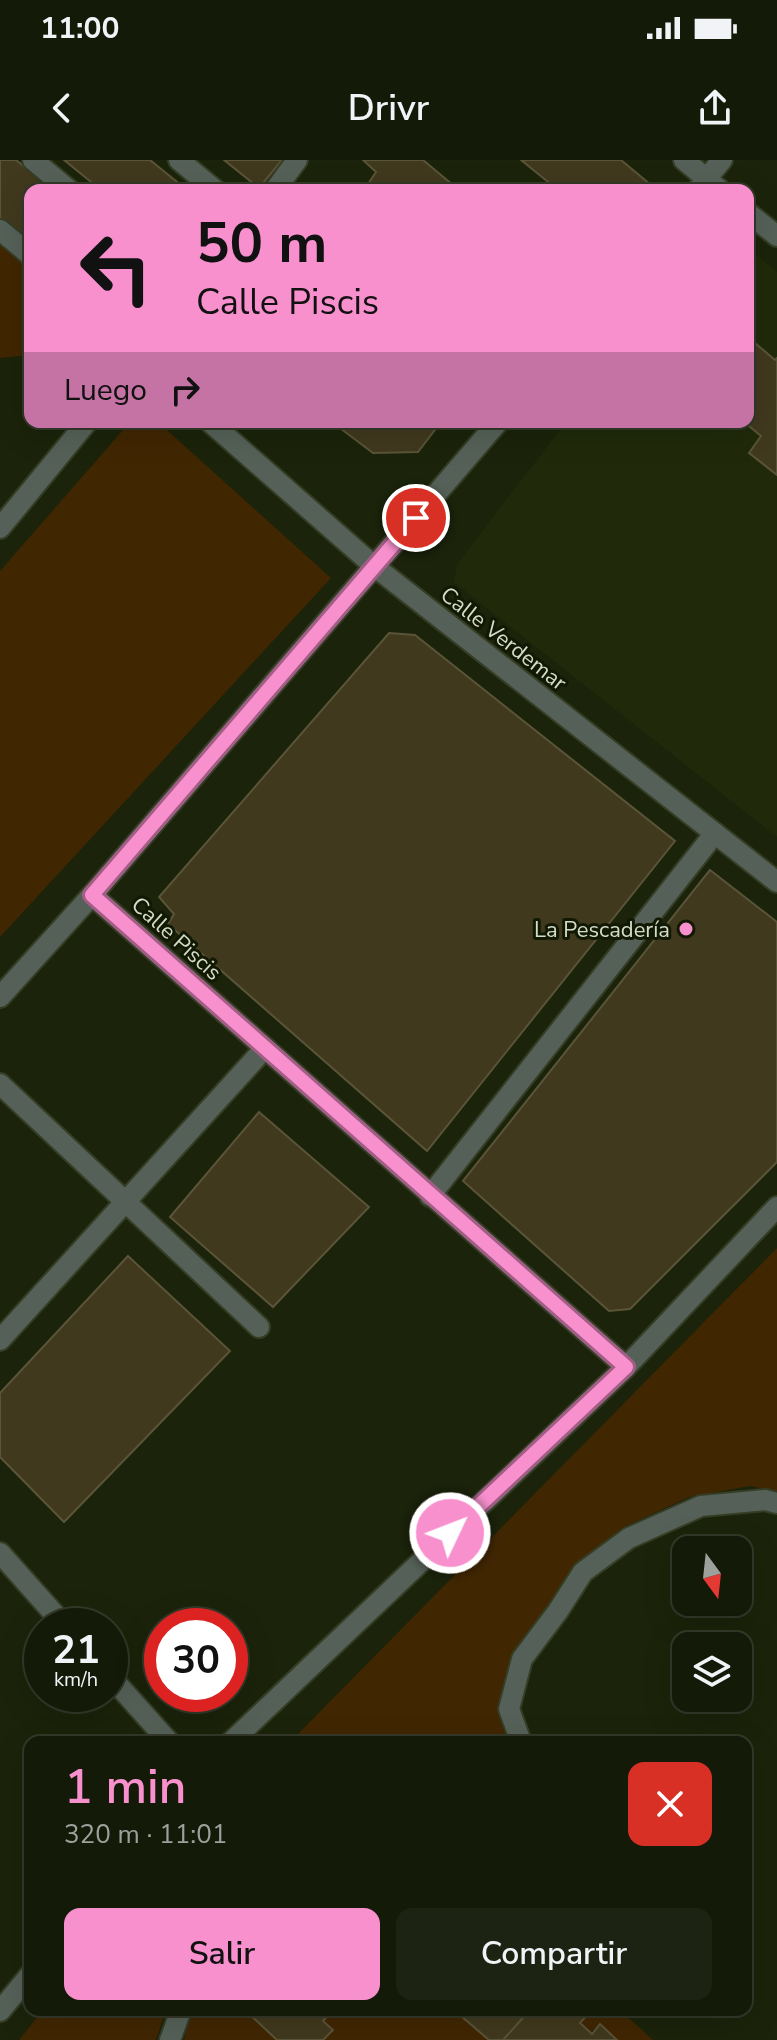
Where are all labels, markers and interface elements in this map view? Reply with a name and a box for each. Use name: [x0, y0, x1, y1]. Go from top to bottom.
text: 11:00: [40, 8, 119, 49]
text: Drivr: [348, 84, 429, 133]
icon: back: [40, 86, 84, 130]
icon: share: [693, 86, 737, 130]
text: 50 m: [196, 205, 327, 282]
icon: left: [64, 216, 168, 320]
text: Calle Piscis: [196, 278, 379, 327]
icon: right: [163, 368, 207, 412]
text: Luego: [64, 370, 147, 411]
pin: [382, 484, 450, 552]
icon: arrive: [394, 496, 438, 540]
street label: Calle Verdemar: [434, 580, 573, 698]
street label: Calle Piscis: [125, 890, 228, 987]
place label: La Pescadería: [534, 915, 670, 945]
marker: La Pescadería: [677, 920, 695, 938]
position arrow: [408, 1491, 492, 1575]
north arrow: [672, 1536, 752, 1616]
map controls: [672, 1536, 752, 1712]
speed limit sign: 30: [144, 1608, 248, 1712]
text: 21: [52, 1623, 100, 1677]
button: layers: [672, 1632, 752, 1712]
text: km/h: [54, 1666, 98, 1693]
text: 1 min: [64, 1754, 186, 1820]
button: close: [628, 1762, 712, 1846]
text: 320 m · 11:01: [64, 1817, 227, 1852]
button: Salir: [64, 1908, 380, 2000]
button: Compartir: [396, 1908, 712, 2000]

